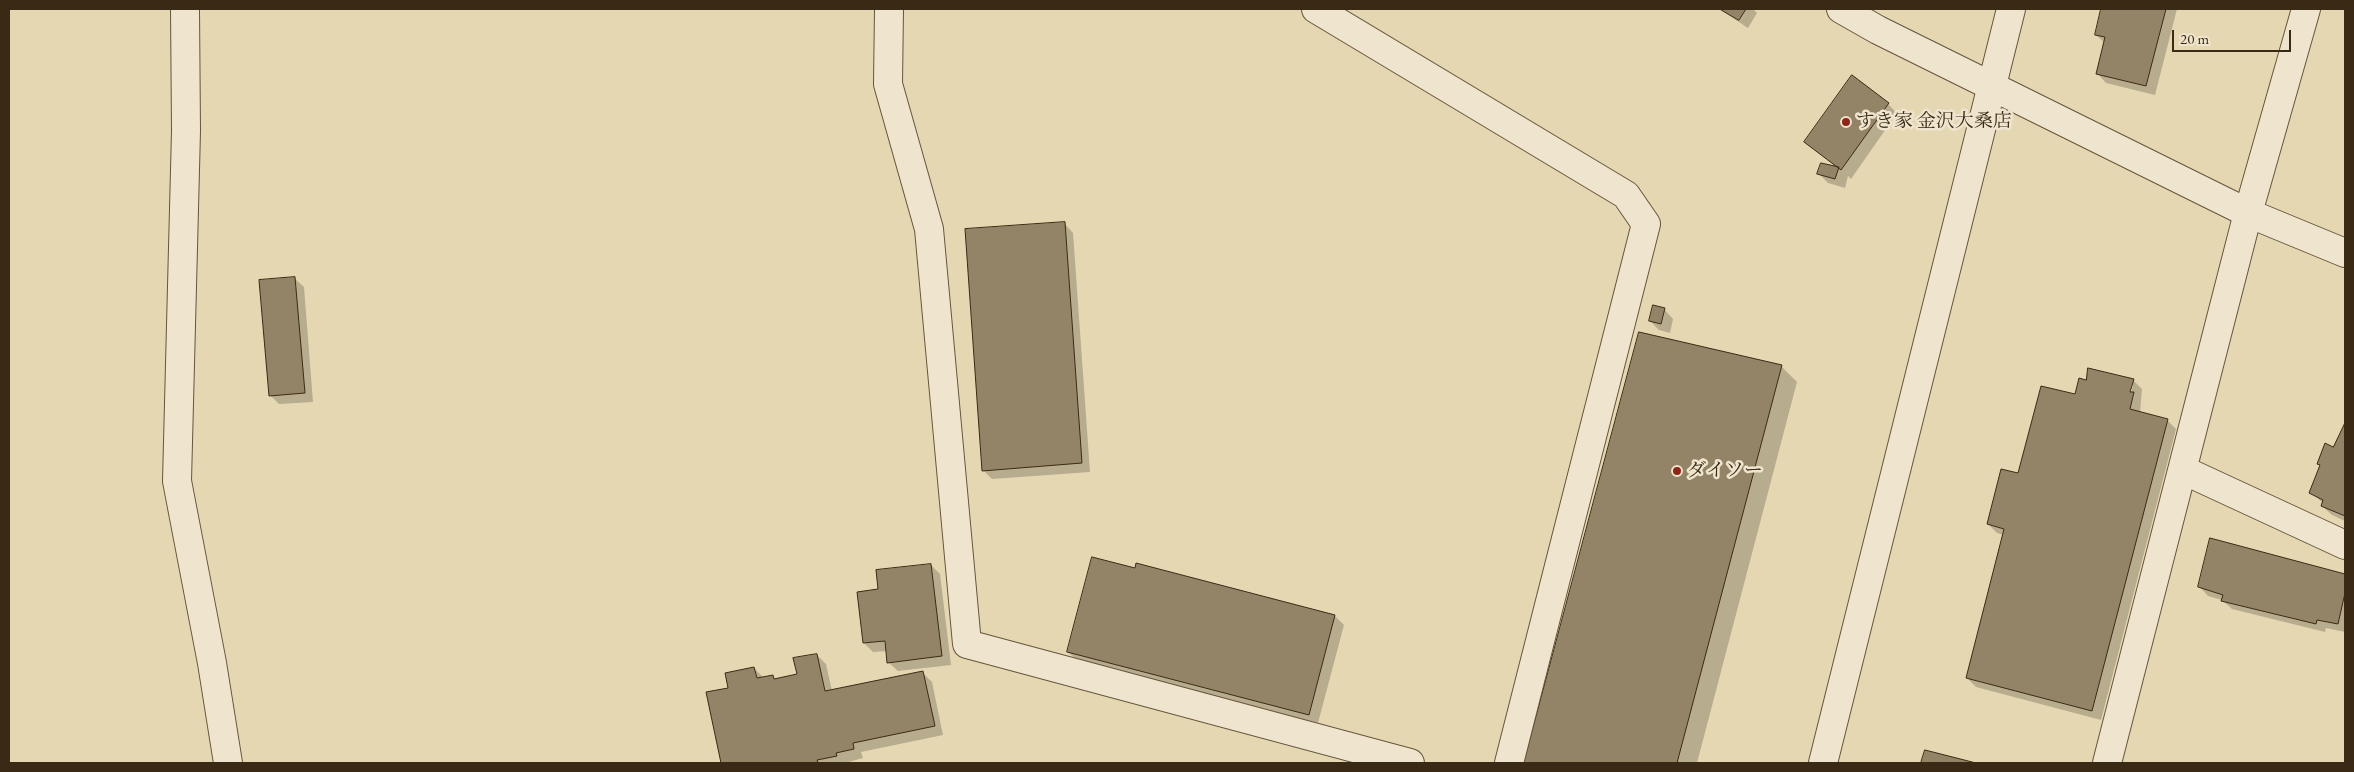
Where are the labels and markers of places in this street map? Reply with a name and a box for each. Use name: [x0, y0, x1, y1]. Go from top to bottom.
place label: すき家 金沢大桑店: [1856, 111, 2012, 133]
marker: すき家 金沢大桑店: [1840, 116, 1852, 128]
place label: ダイソー: [1687, 460, 1763, 482]
marker: ダイソー: [1671, 465, 1683, 477]

